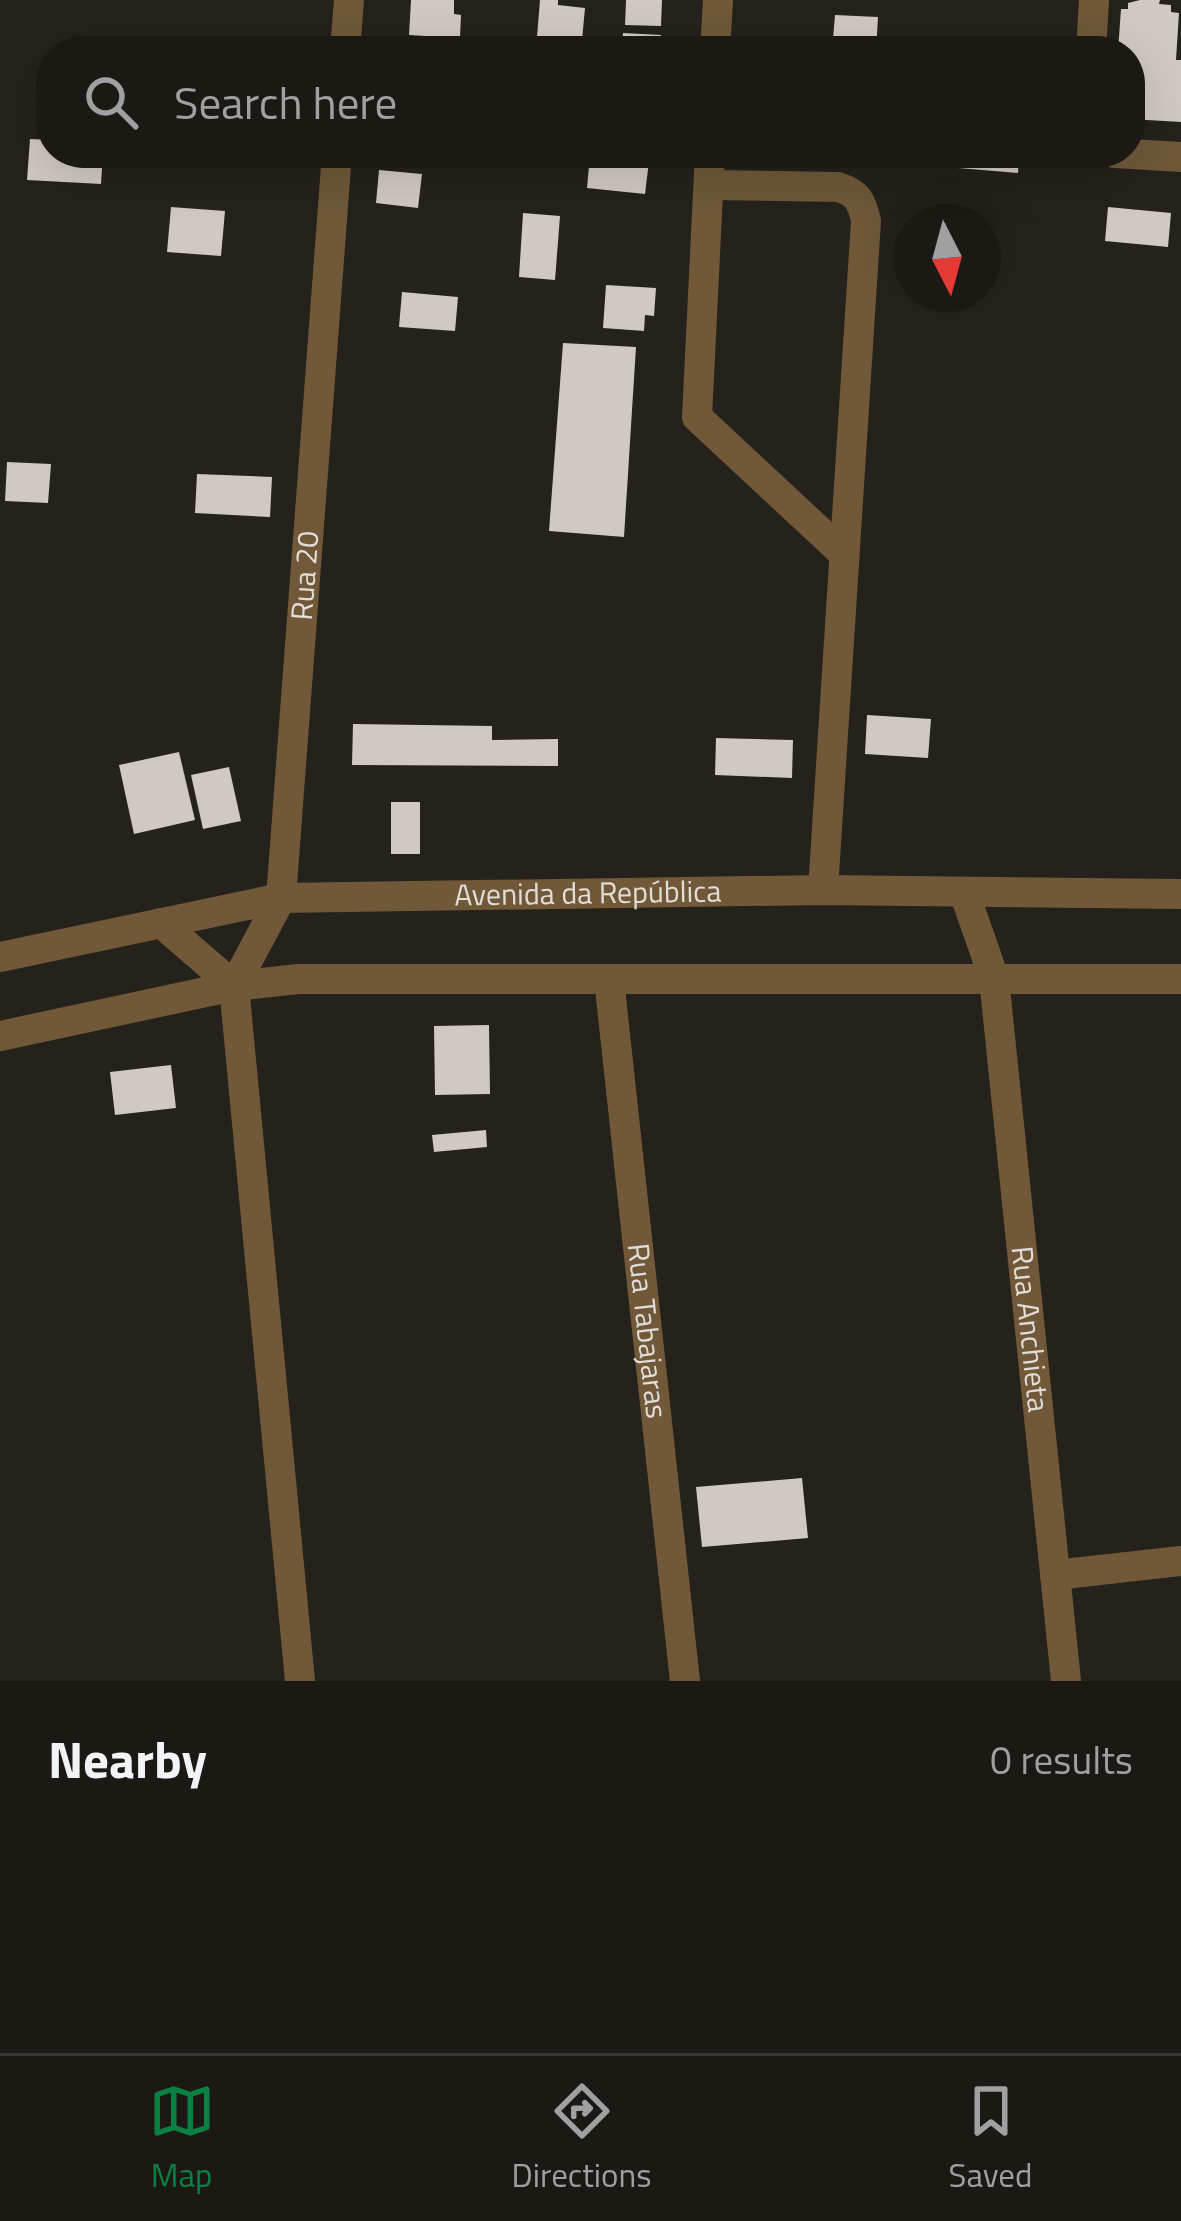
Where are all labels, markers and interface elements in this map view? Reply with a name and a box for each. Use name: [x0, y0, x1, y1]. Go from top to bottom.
search box: [36, 36, 1145, 168]
text: Search here: [174, 68, 397, 136]
icon: search: [78, 69, 144, 135]
north arrow: [893, 204, 1001, 312]
street label: Rua 20: [278, 529, 331, 622]
street label: Avenida da República: [454, 868, 722, 917]
street label: Rua Tabajaras: [616, 1241, 680, 1421]
street label: Rua Anchieta: [1000, 1244, 1062, 1414]
text: Nearby: [48, 1720, 207, 1798]
text: 0 results: [990, 1730, 1133, 1789]
tab: Map: [149, 2078, 215, 2200]
tab: Directions: [512, 2078, 652, 2200]
tab: Saved: [949, 2078, 1032, 2200]

